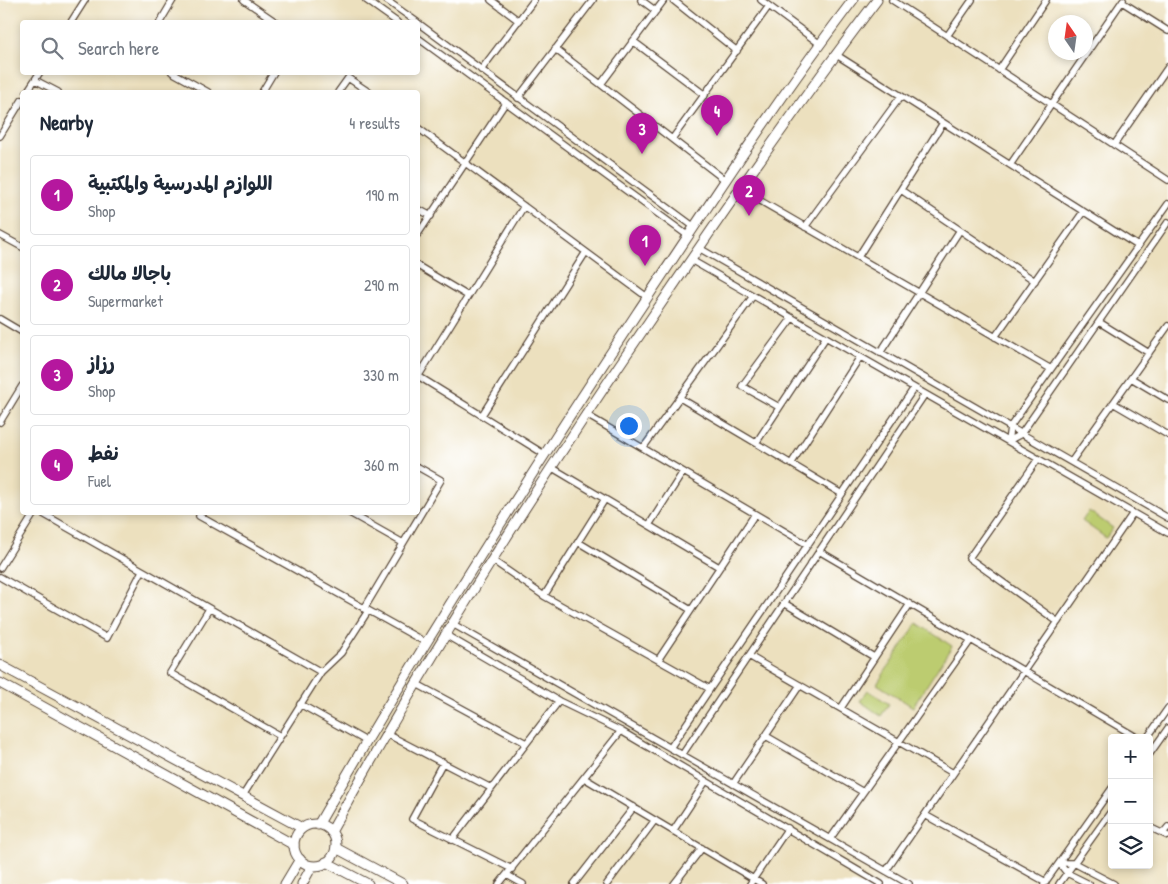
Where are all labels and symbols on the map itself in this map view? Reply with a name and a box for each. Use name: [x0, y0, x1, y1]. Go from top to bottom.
north arrow: [1048, 15, 1093, 60]
pin: 4: [701, 95, 733, 136]
pin: 3: [626, 113, 658, 154]
pin: 2: [733, 175, 765, 216]
pin: 1: [629, 225, 661, 266]
your location: [616, 413, 642, 439]

